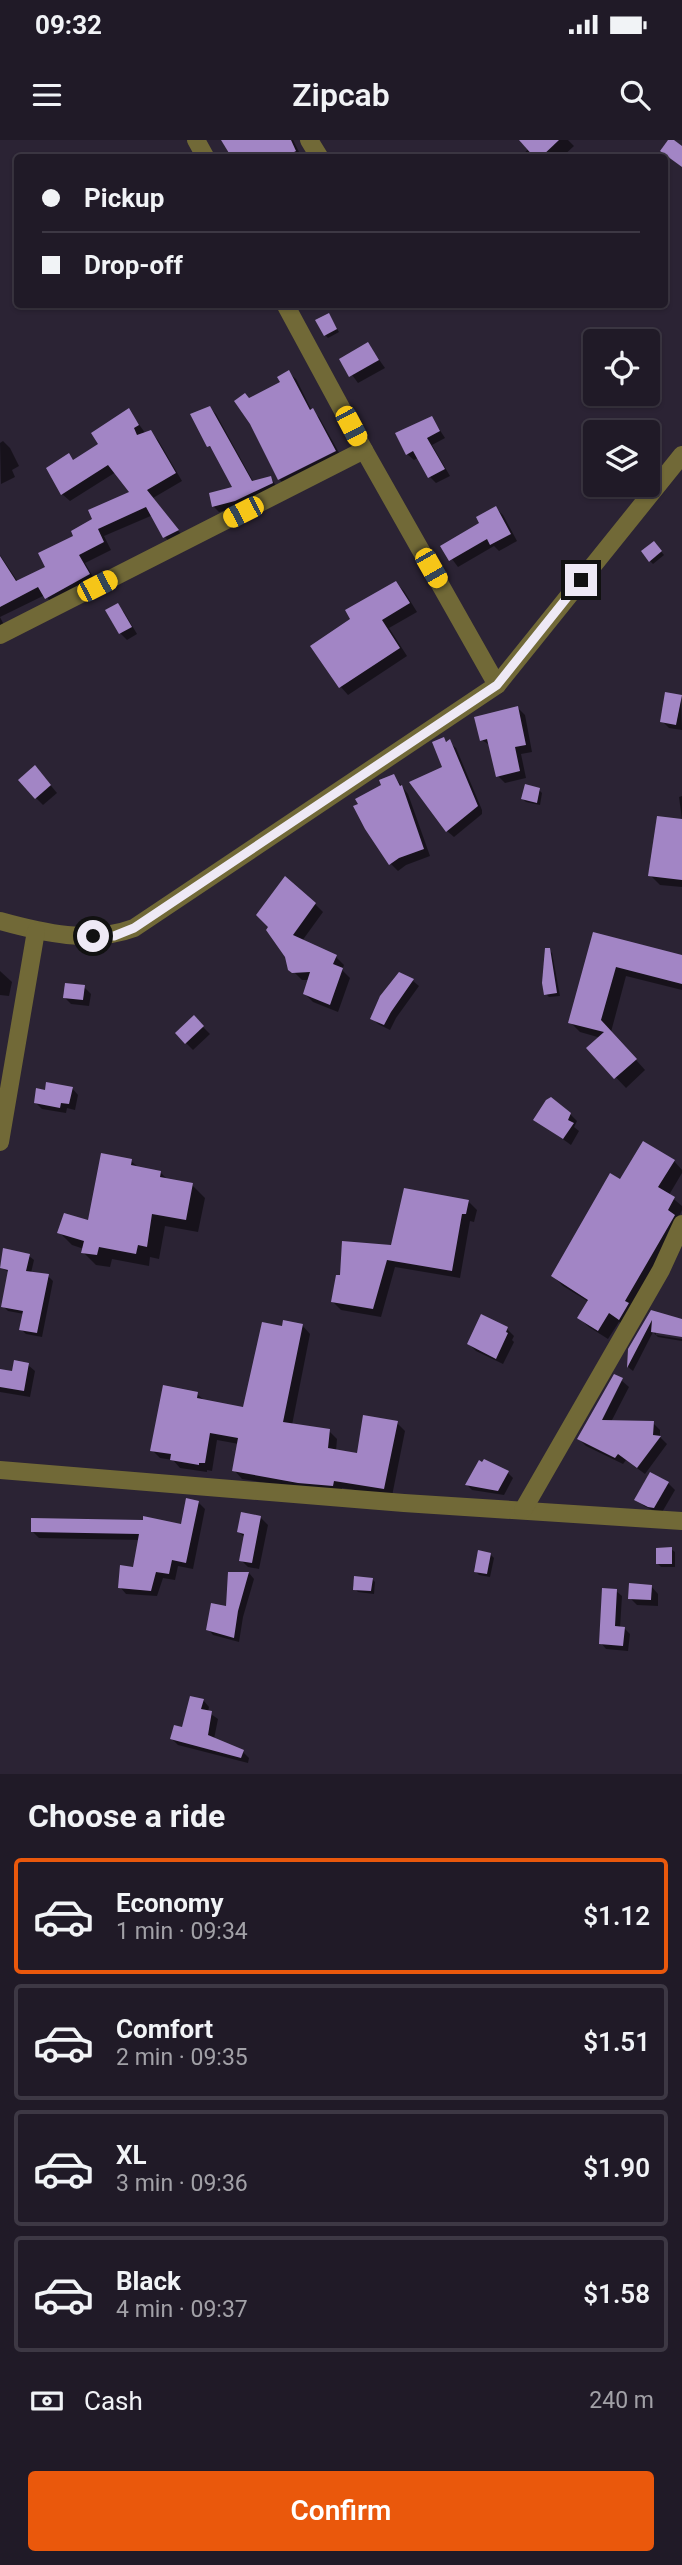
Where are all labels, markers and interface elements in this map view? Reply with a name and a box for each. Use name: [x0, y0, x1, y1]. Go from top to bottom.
text: 09:32: [35, 10, 102, 40]
icon: menu: [28, 76, 66, 114]
text: Zipcab: [292, 76, 390, 114]
icon: search: [616, 76, 654, 114]
text: Pickup: [84, 183, 164, 213]
text: Drop-off: [84, 250, 183, 280]
map controls: [583, 329, 660, 497]
button: locate: [583, 329, 660, 406]
car: [332, 403, 371, 449]
button: layers: [583, 420, 660, 497]
car: [220, 493, 267, 531]
car: [412, 545, 451, 591]
route end: [565, 564, 597, 596]
car: [74, 567, 121, 605]
route start: [77, 920, 109, 952]
text: Choose a ride: [28, 1797, 225, 1835]
icon: car: [32, 1885, 95, 1948]
text: Economy: [116, 1888, 223, 1918]
text: $1.12: [583, 1901, 650, 1931]
text: 1 min · 09:34: [116, 1918, 248, 1945]
icon: car: [32, 2011, 95, 2074]
text: Comfort: [116, 2014, 213, 2044]
text: $1.51: [583, 2027, 650, 2057]
text: 2 min · 09:35: [116, 2044, 248, 2071]
icon: car: [32, 2137, 95, 2200]
text: XL: [116, 2140, 147, 2170]
text: $1.90: [583, 2153, 650, 2183]
text: 3 min · 09:36: [116, 2170, 248, 2197]
icon: car: [32, 2263, 95, 2326]
text: Black: [116, 2266, 181, 2296]
text: $1.58: [583, 2279, 650, 2309]
text: 4 min · 09:37: [116, 2296, 248, 2323]
icon: cash: [28, 2382, 66, 2420]
text: Cash: [84, 2386, 143, 2416]
text: 240 m: [589, 2387, 654, 2414]
button: Confirm: [28, 2471, 654, 2551]

